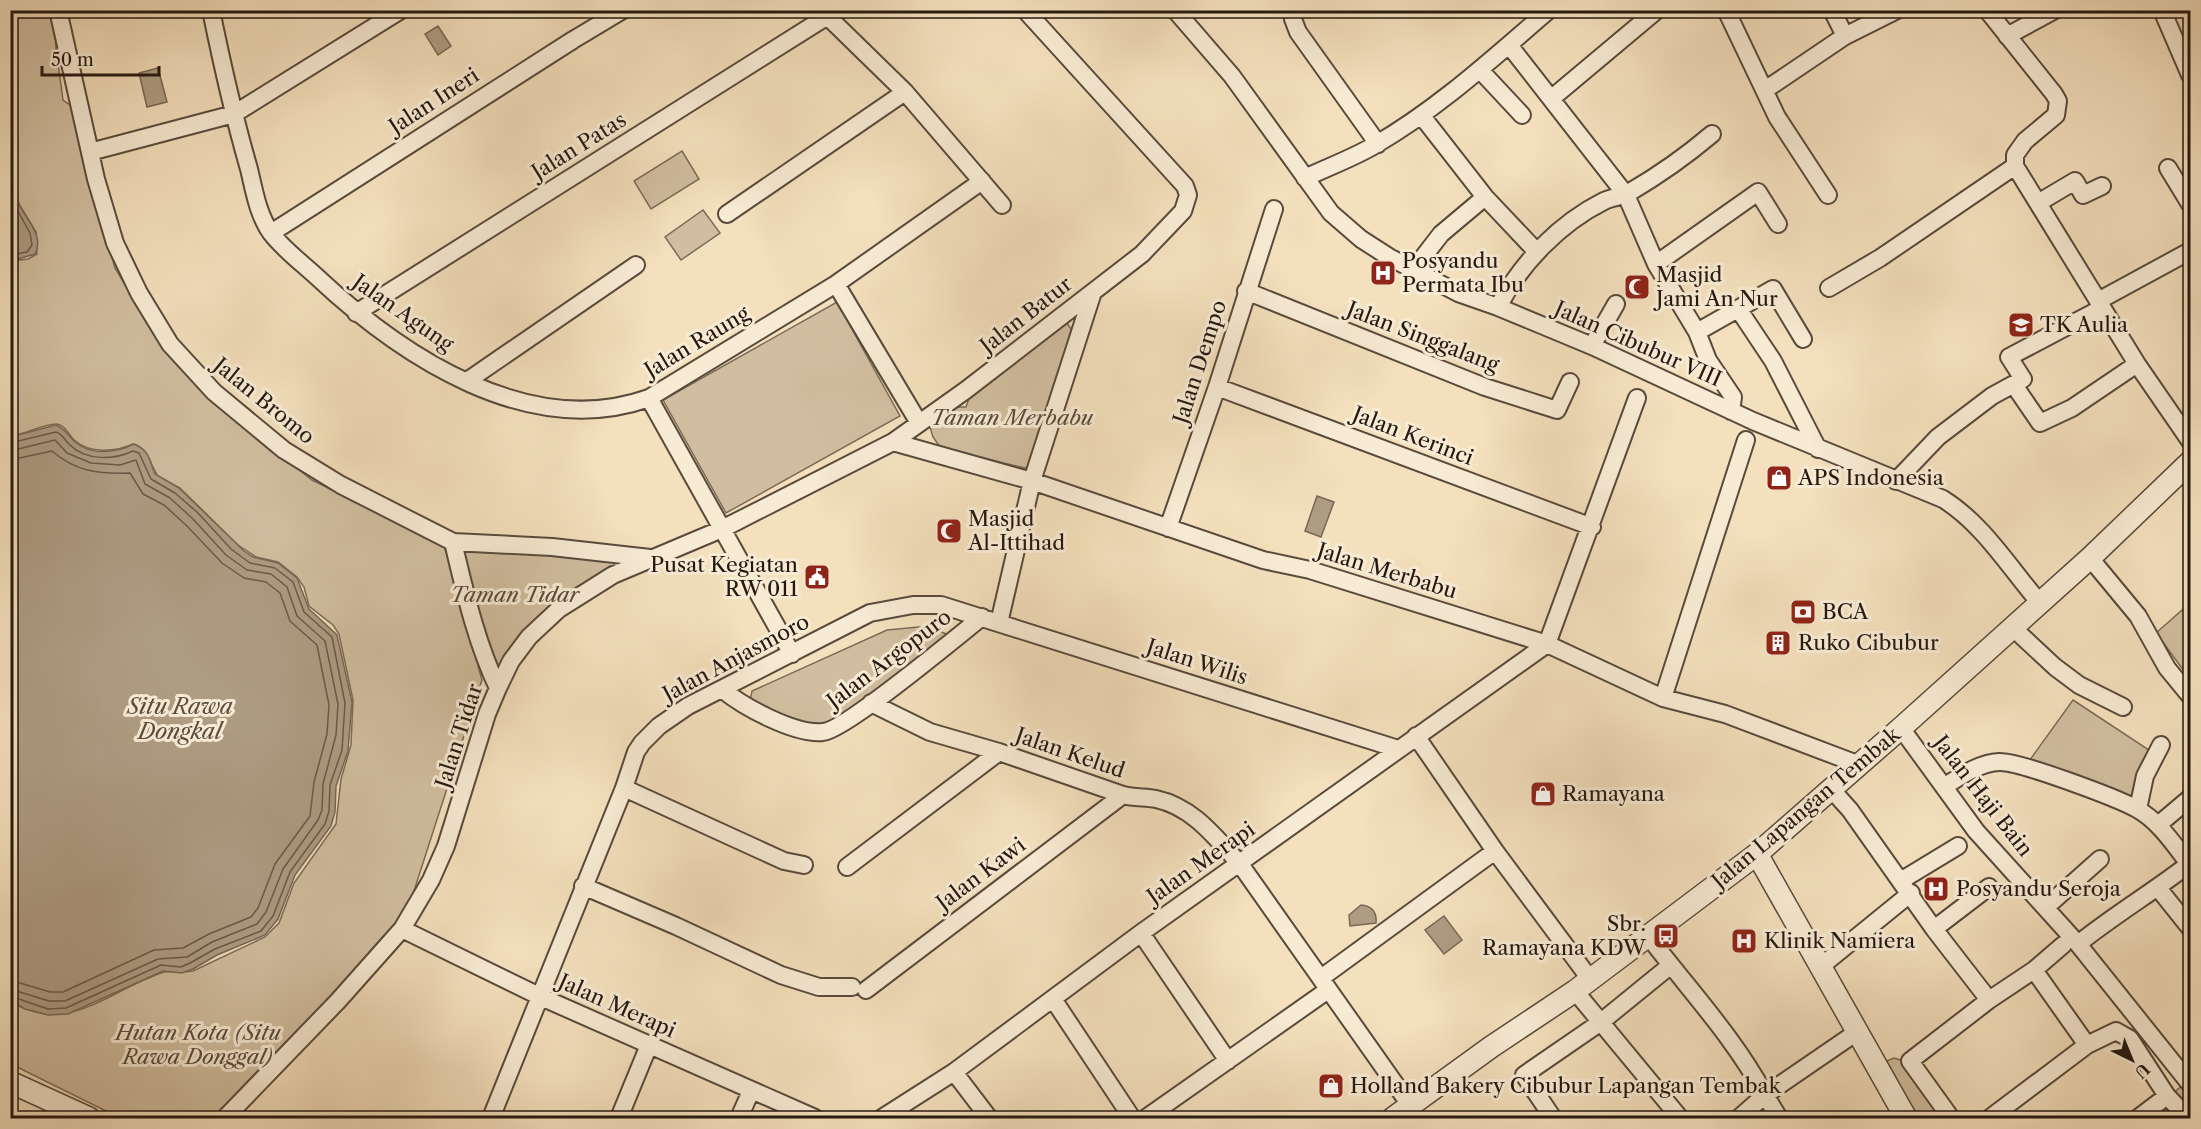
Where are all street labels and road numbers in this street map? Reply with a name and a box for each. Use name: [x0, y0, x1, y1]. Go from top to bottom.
street label: Jalan Ineri: [381, 62, 483, 141]
street label: Jalan Patas: [524, 107, 631, 186]
street label: Jalan Agung: [346, 267, 459, 357]
street label: Jalan Batur: [973, 271, 1077, 360]
street label: Jalan Cibubur VIII: [1548, 294, 1726, 392]
street label: Jalan Singgalang: [1341, 295, 1504, 377]
street label: Jalan Dempo: [1167, 297, 1231, 430]
street label: Jalan Raung: [637, 300, 754, 384]
street label: Jalan Bromo: [206, 350, 320, 449]
street label: Jalan Kerinci: [1346, 400, 1477, 470]
street label: Jalan Merbabu: [1311, 536, 1460, 604]
street label: Jalan Argopuro: [819, 604, 956, 715]
street label: Jalan Anjasmoro: [656, 608, 813, 708]
street label: Jalan Wilis: [1141, 633, 1251, 690]
street label: Jalan Tidar: [429, 680, 487, 794]
street label: Jalan Kelud: [1009, 721, 1128, 783]
street label: Jalan Lapangan Tembak: [1704, 721, 1905, 895]
street label: Jalan Haji Bain: [1927, 728, 2038, 861]
street label: Jalan Merapi: [1140, 816, 1259, 911]
street label: Jalan Kawi: [929, 832, 1030, 917]
street label: Jalan Merapi: [552, 967, 680, 1043]

